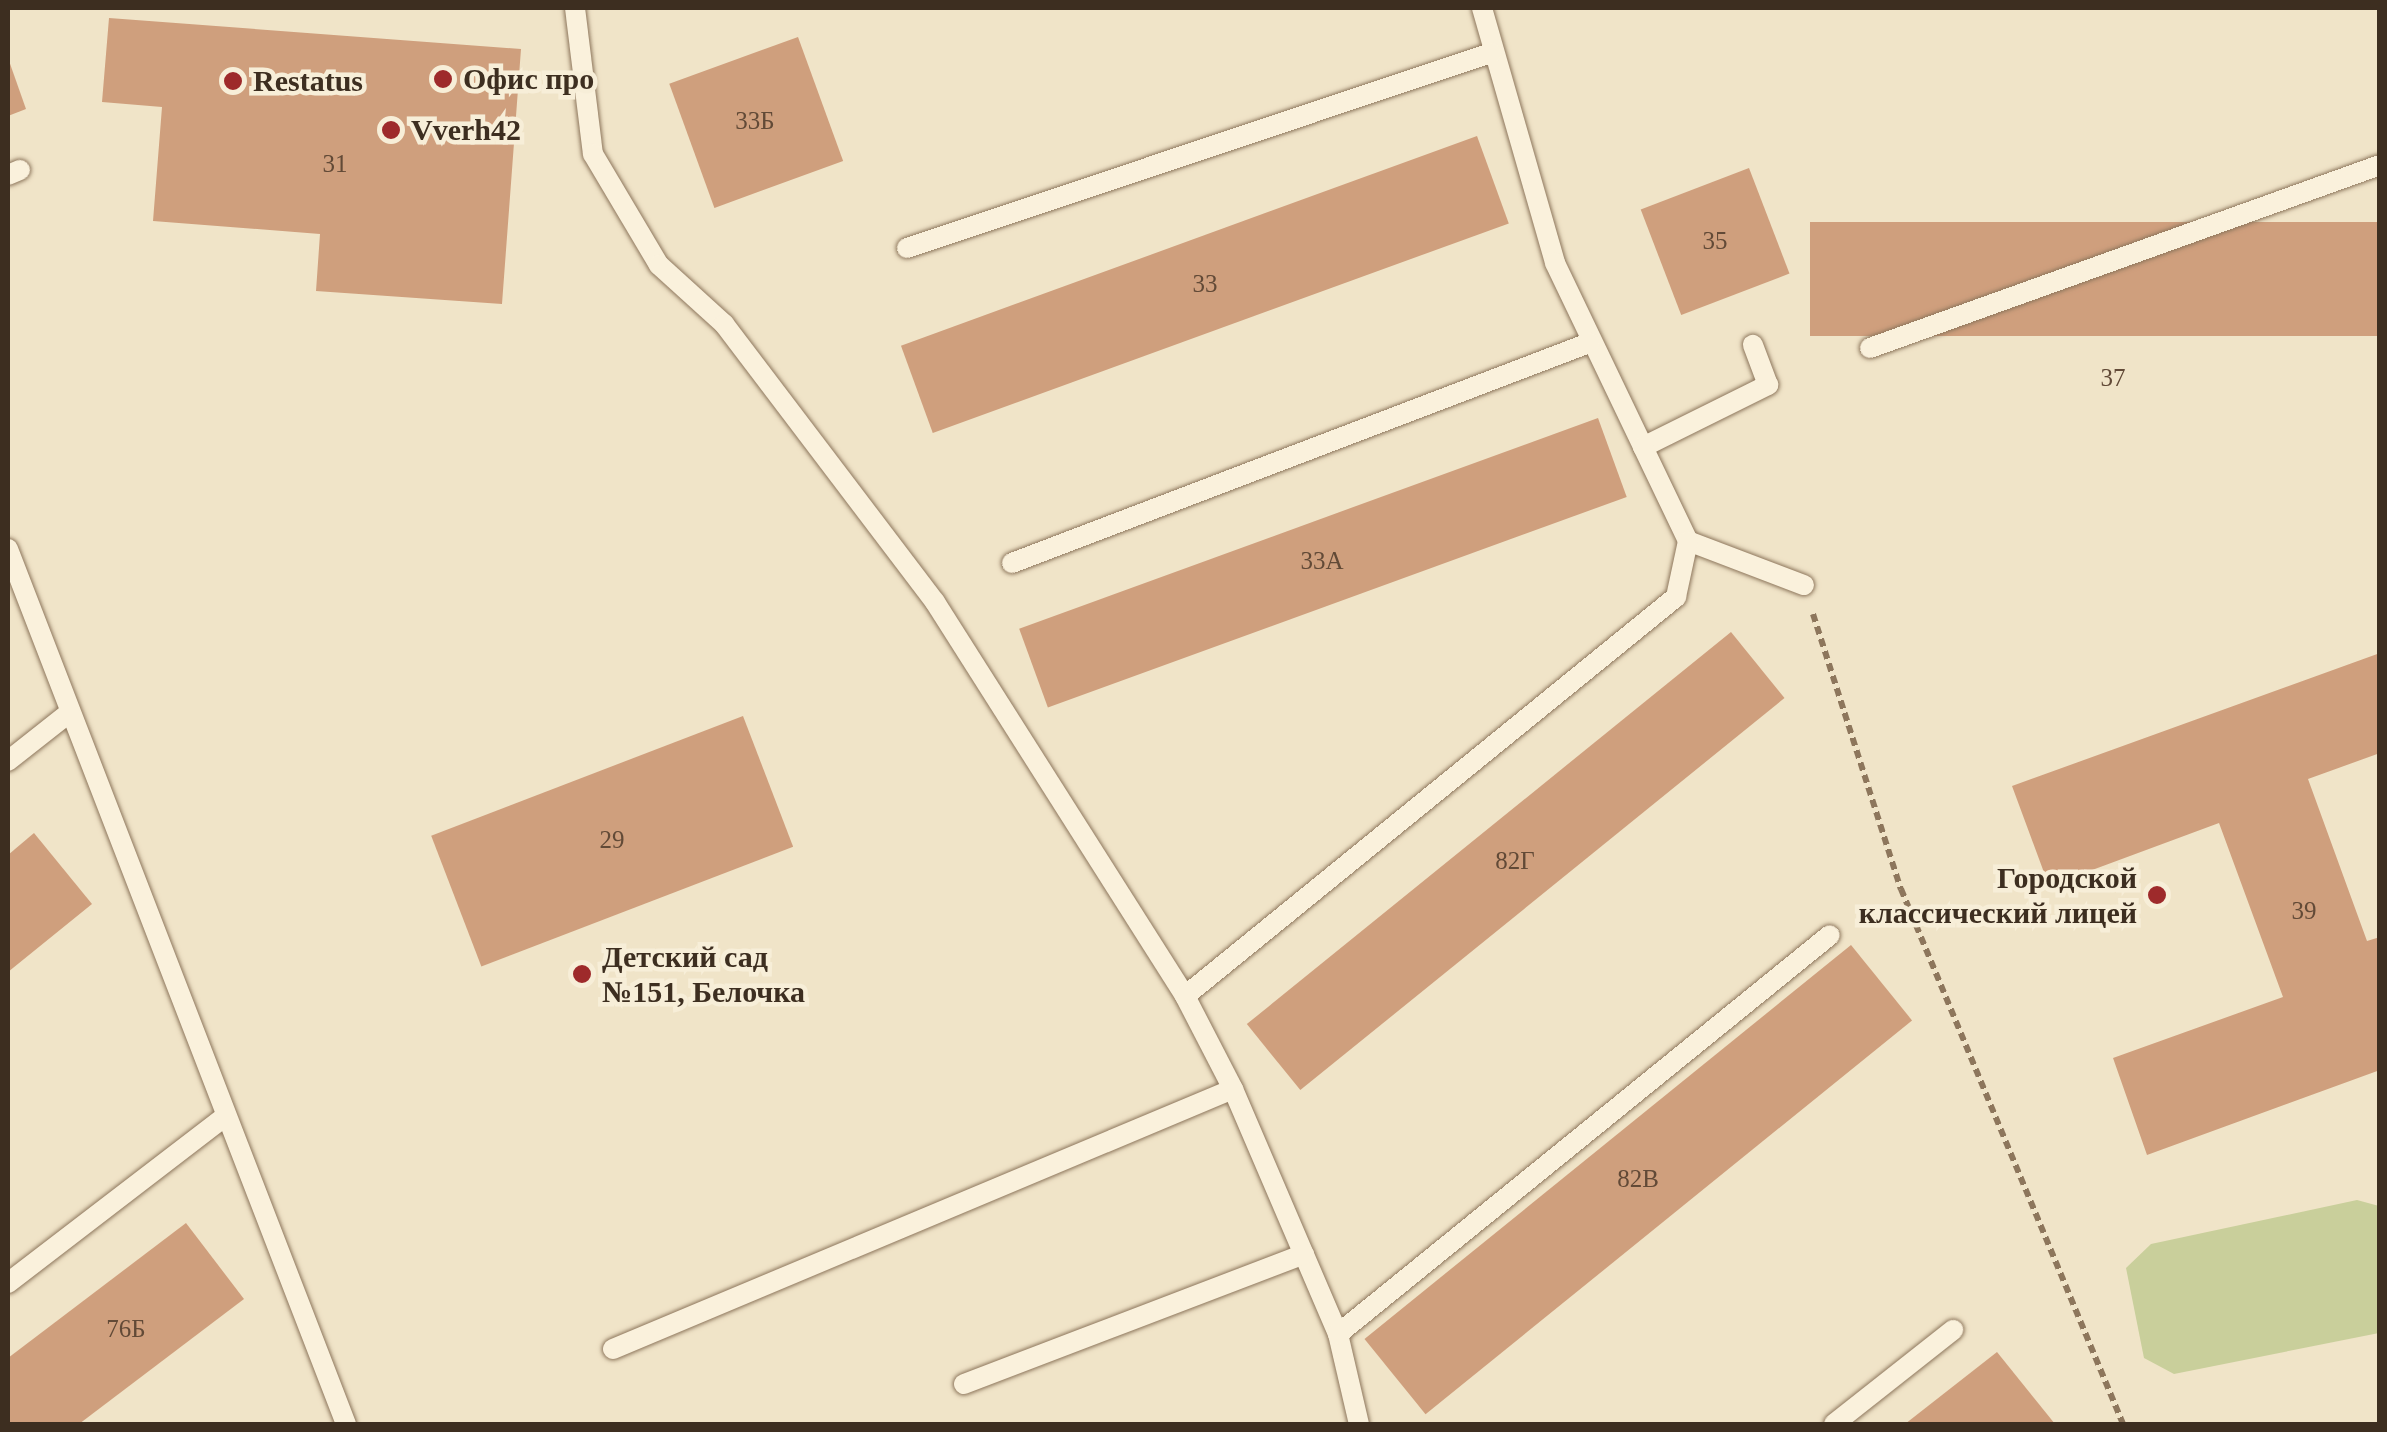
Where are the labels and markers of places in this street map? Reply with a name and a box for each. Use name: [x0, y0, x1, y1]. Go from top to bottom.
place label: Офис про: [463, 61, 594, 97]
place label: Restatus: [253, 63, 363, 99]
marker: Офис про: [432, 68, 454, 90]
marker: Restatus: [222, 70, 244, 92]
place label: Vverh42: [411, 112, 521, 148]
marker: Vverh42: [380, 119, 402, 141]
place label: Городской классический лицей: [1859, 860, 2137, 930]
marker: Городской классический лицей: [2146, 884, 2168, 906]
place label: Детский сад №151, Белочка: [602, 939, 805, 1010]
marker: Детский сад №151, Белочка: [571, 963, 593, 985]

